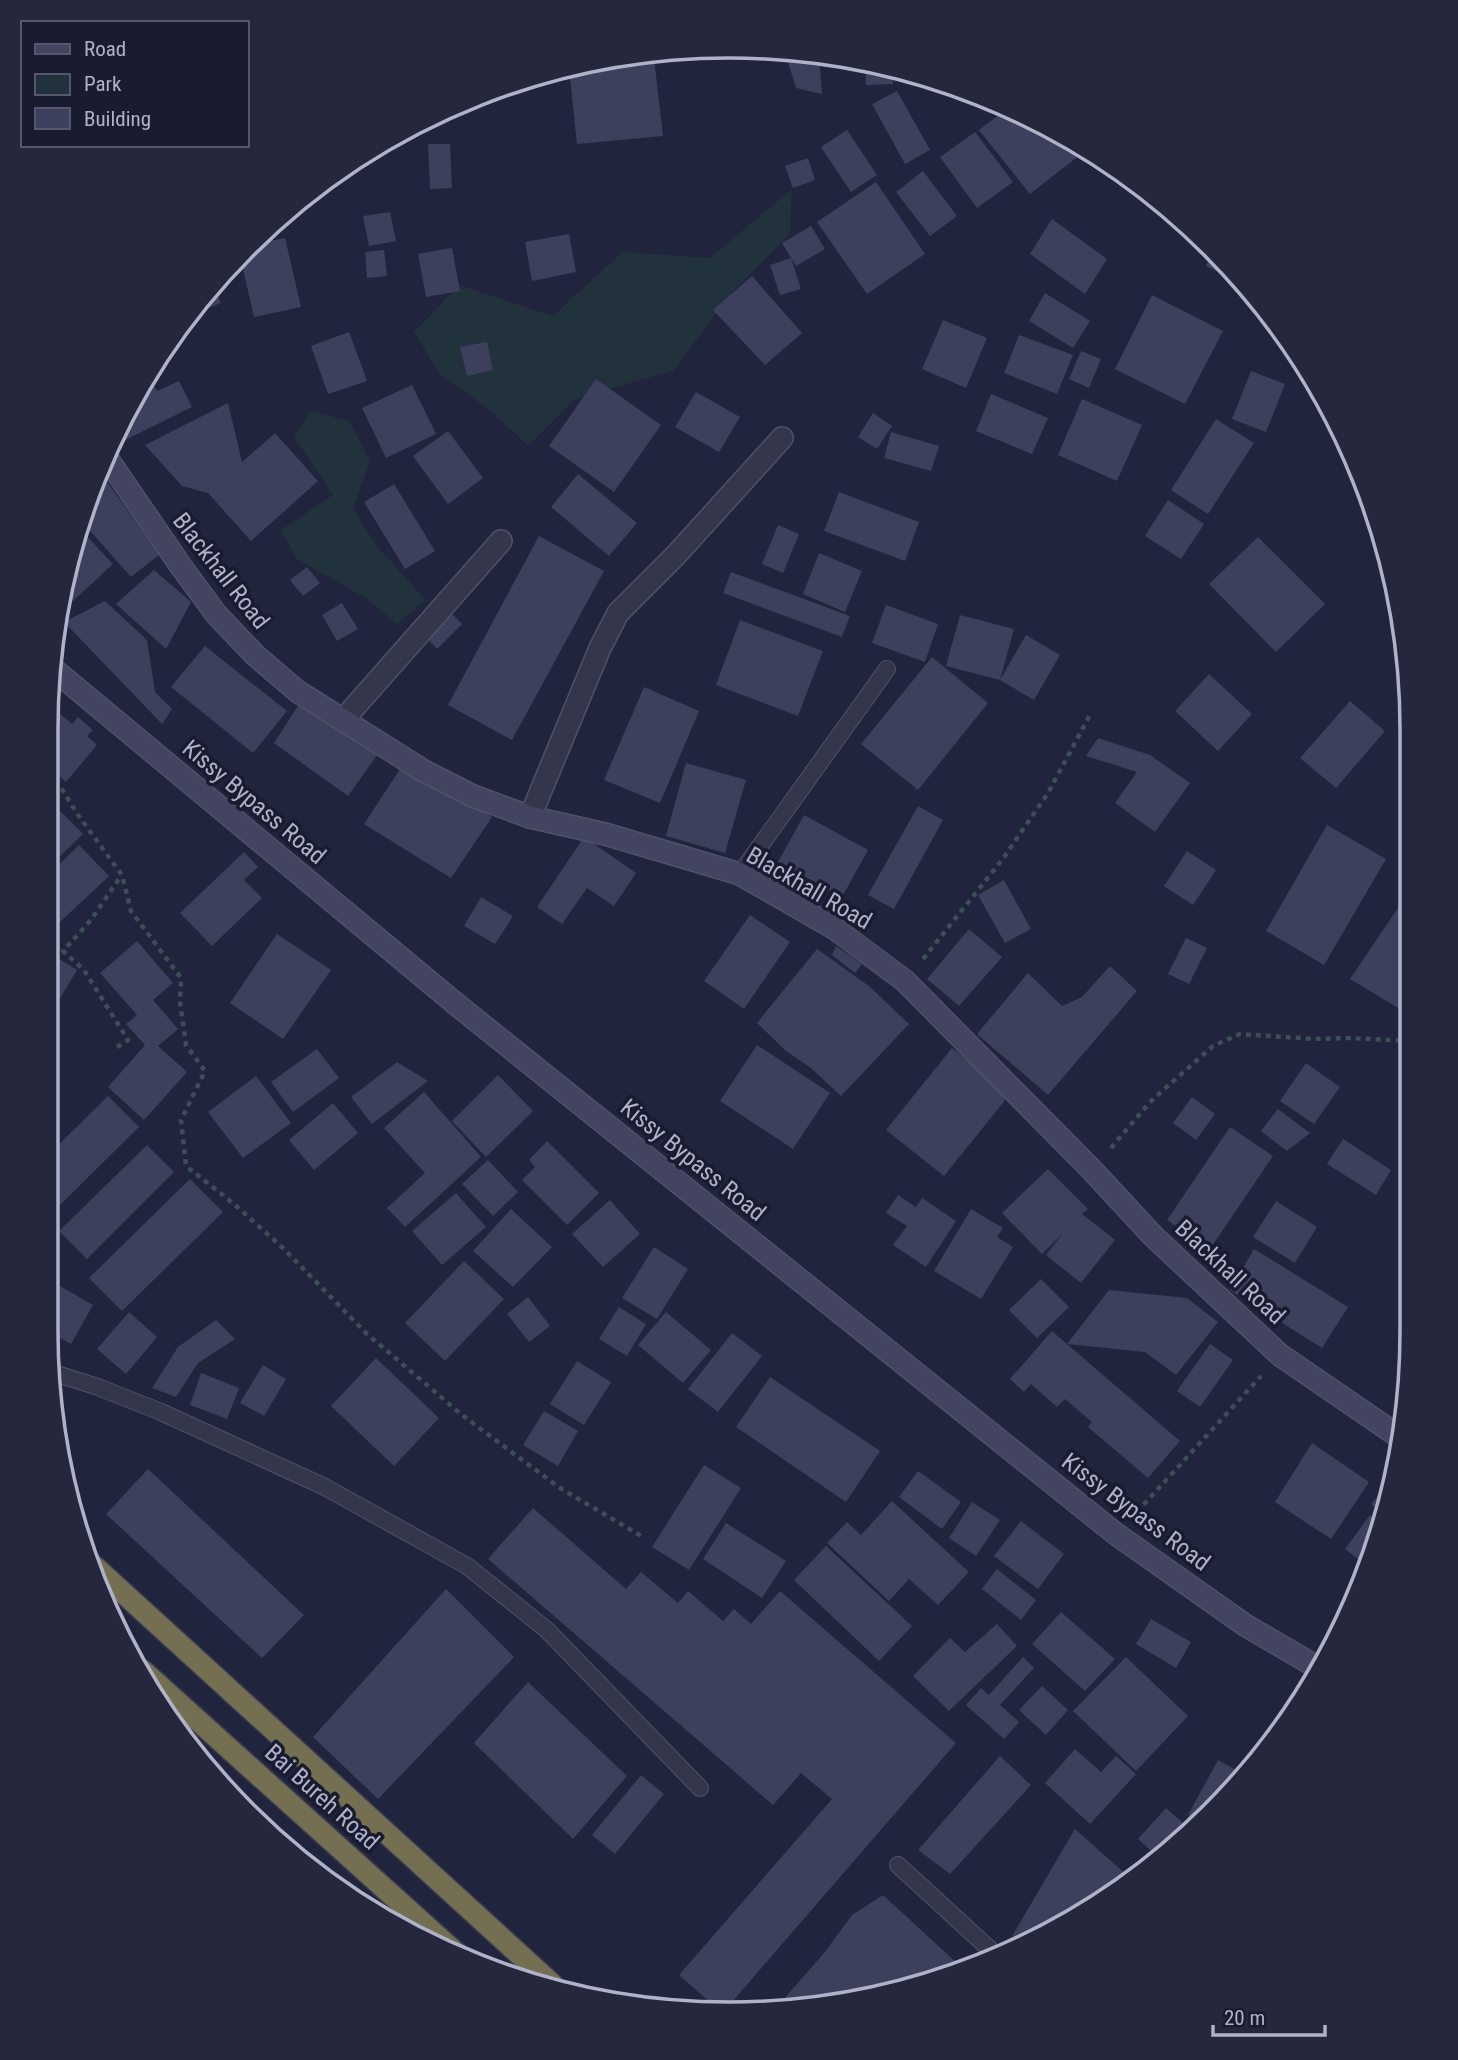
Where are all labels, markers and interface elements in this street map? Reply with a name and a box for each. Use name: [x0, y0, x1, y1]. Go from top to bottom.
legend: [21, 21, 248, 147]
text: Road: [84, 37, 126, 61]
text: Park: [84, 72, 122, 96]
text: Building: [84, 107, 151, 131]
street label: Blackhall Road: [167, 507, 275, 635]
street label: Kissy Bypass Road: [177, 734, 331, 870]
street label: Blackhall Road: [741, 841, 877, 935]
street label: Kissy Bypass Road: [615, 1093, 771, 1227]
street label: Blackhall Road: [1169, 1214, 1291, 1330]
street label: Kissy Bypass Road: [1056, 1447, 1216, 1577]
street label: Bai Bureh Road: [259, 1738, 385, 1856]
scale bar: [1213, 1994, 1325, 2038]
text: 20 m: [1224, 2006, 1265, 2030]

